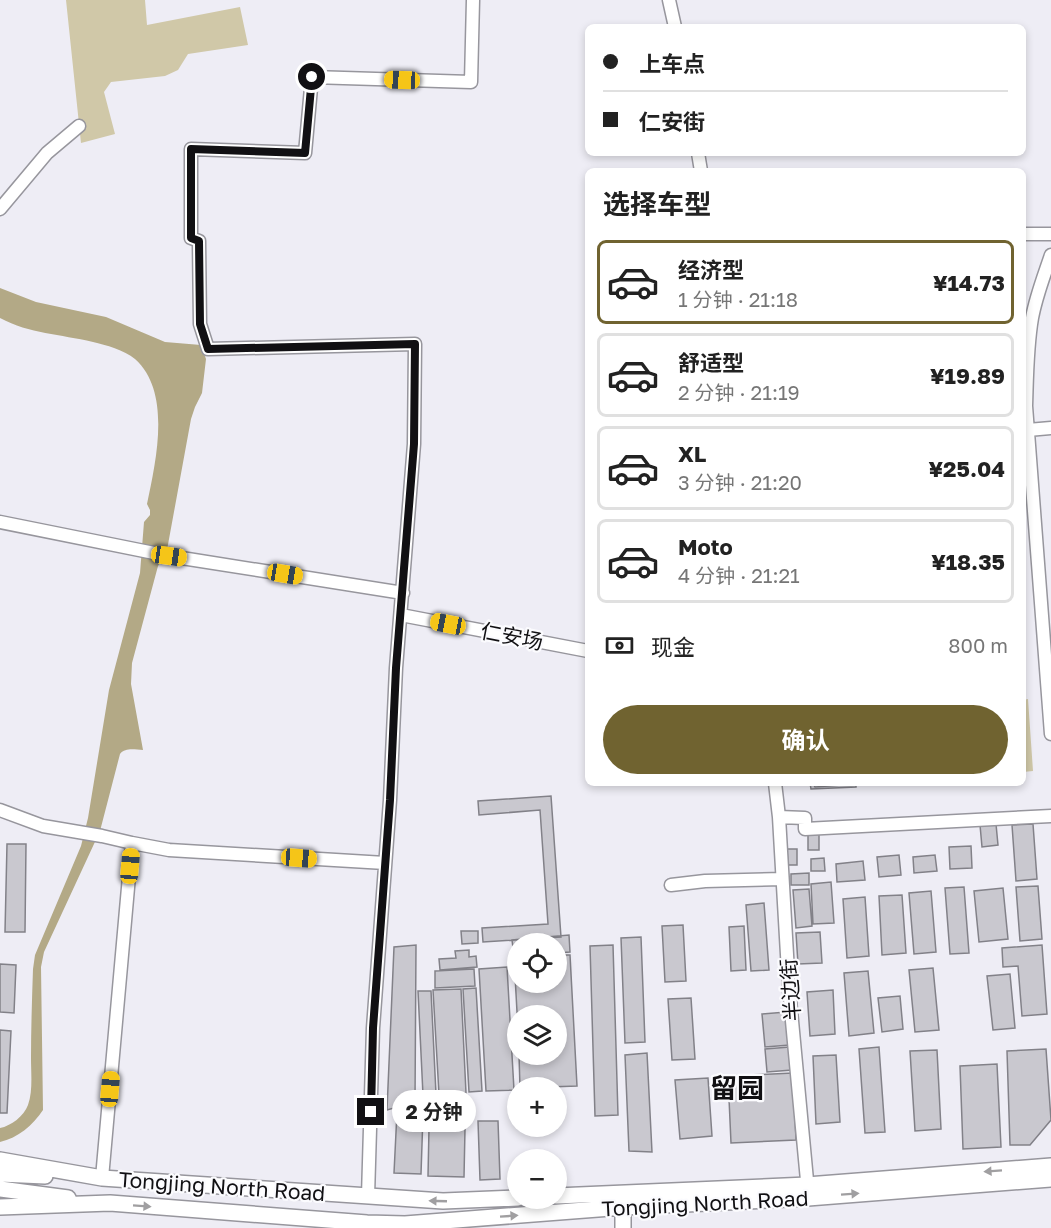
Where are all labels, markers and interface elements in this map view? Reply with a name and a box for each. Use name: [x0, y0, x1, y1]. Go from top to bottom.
text: 上车点: [639, 50, 705, 77]
route start: [298, 63, 325, 90]
car: [384, 70, 420, 90]
text: 仁安街: [639, 108, 705, 135]
text: 选择车型: [603, 188, 711, 220]
icon: car: [606, 255, 660, 309]
text: 经济型: [678, 256, 744, 283]
text: ¥14.73: [933, 269, 1005, 296]
text: 1 分钟 · 21:18: [678, 287, 798, 311]
icon: car: [606, 348, 660, 402]
text: 舒适型: [678, 349, 744, 376]
text: ¥19.89: [930, 362, 1005, 389]
text: 2 分钟 · 21:19: [678, 380, 800, 404]
text: XL: [678, 440, 706, 467]
icon: car: [606, 441, 660, 495]
text: ¥25.04: [929, 455, 1005, 482]
text: 3 分钟 · 21:20: [678, 470, 802, 494]
text: Moto: [678, 533, 733, 560]
icon: car: [606, 534, 660, 588]
car: [150, 545, 188, 567]
text: ¥18.35: [931, 548, 1005, 575]
car: [266, 562, 304, 586]
text: 4 分钟 · 21:21: [678, 563, 800, 587]
car: [429, 612, 467, 636]
street label: 仁安场: [479, 617, 545, 655]
icon: cash: [603, 629, 636, 662]
text: 现金: [651, 633, 695, 660]
text: 800 m: [948, 633, 1008, 657]
button: 确认: [603, 705, 1008, 774]
car: [119, 847, 141, 885]
car: [280, 848, 318, 868]
map controls: [507, 933, 567, 1209]
button: locate: [507, 933, 567, 993]
street label: 半边街: [775, 958, 805, 1022]
button: layers: [507, 1005, 567, 1065]
car: [99, 1070, 121, 1108]
district label: 留园: [710, 1072, 764, 1104]
button: +: [507, 1077, 567, 1137]
callout: 2 分钟: [392, 1091, 476, 1133]
route end: [357, 1098, 384, 1125]
text: 2 分钟: [405, 1099, 463, 1123]
button: −: [507, 1149, 567, 1209]
street label: Tongjing North Road: [118, 1166, 326, 1206]
one-way arrow: [983, 1166, 1002, 1176]
street label: Tongjing North Road: [601, 1185, 809, 1221]
one-way arrow: [840, 1190, 859, 1199]
one-way arrow: [429, 1196, 448, 1205]
one-way arrow: [133, 1201, 152, 1210]
one-way arrow: [499, 1211, 518, 1221]

